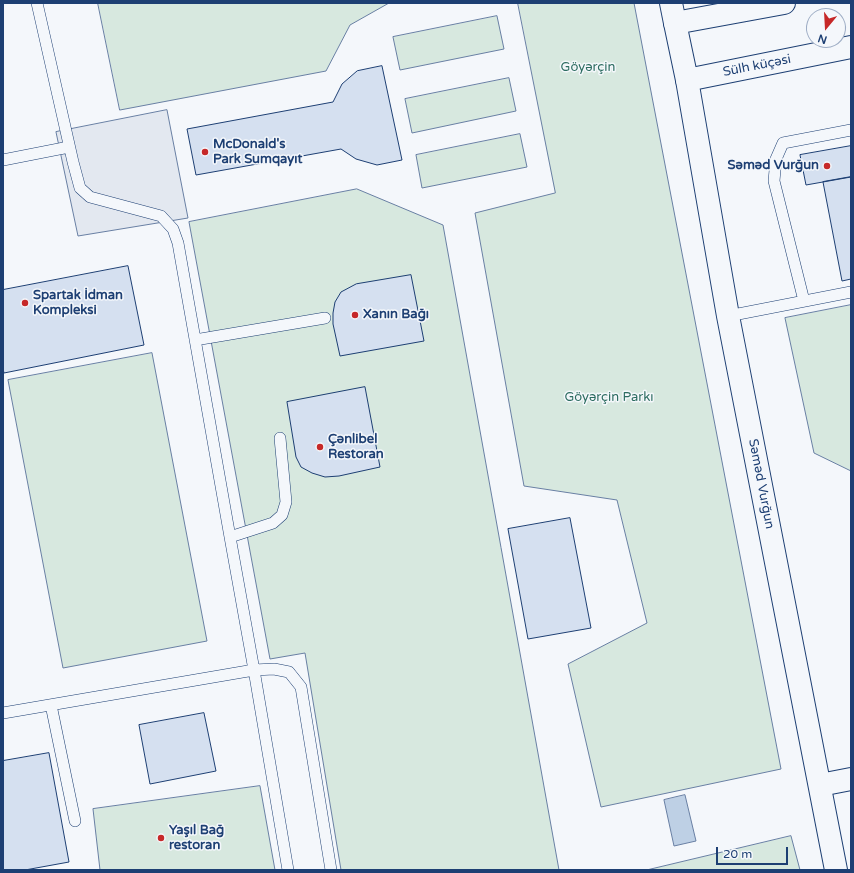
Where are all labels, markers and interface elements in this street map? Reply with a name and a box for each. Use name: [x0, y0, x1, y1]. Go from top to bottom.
north arrow: [806, 8, 846, 48]
text: N: [816, 31, 829, 46]
street label: Sülh küçəsi: [722, 52, 792, 80]
park label: Göyərçin: [561, 60, 615, 76]
place label: McDonald's Park Sumqayıt: [213, 137, 302, 168]
marker: McDonald's Park Sumqayıt: [200, 147, 210, 157]
place label: Səməd Vurğun: [728, 158, 819, 174]
marker: Səməd Vurğun: [822, 161, 832, 171]
place label: Spartak İdman Kompleksi: [33, 288, 123, 319]
marker: Spartak İdman Kompleksi: [20, 298, 30, 308]
place label: Xanın Bağı: [363, 307, 429, 323]
marker: Xanın Bağı: [350, 310, 360, 320]
park label: Göyərçin Parkı: [564, 390, 654, 406]
place label: Çənlibel Restoran: [328, 432, 384, 463]
street label: Səməd Vurğun: [745, 438, 777, 530]
marker: Çənlibel Restoran: [315, 442, 325, 452]
place label: Yaşıl Bağ restoran: [169, 823, 224, 854]
marker: Yaşıl Bağ restoran: [156, 833, 166, 843]
scale bar: [718, 839, 790, 865]
text: 20 m: [723, 847, 752, 861]

